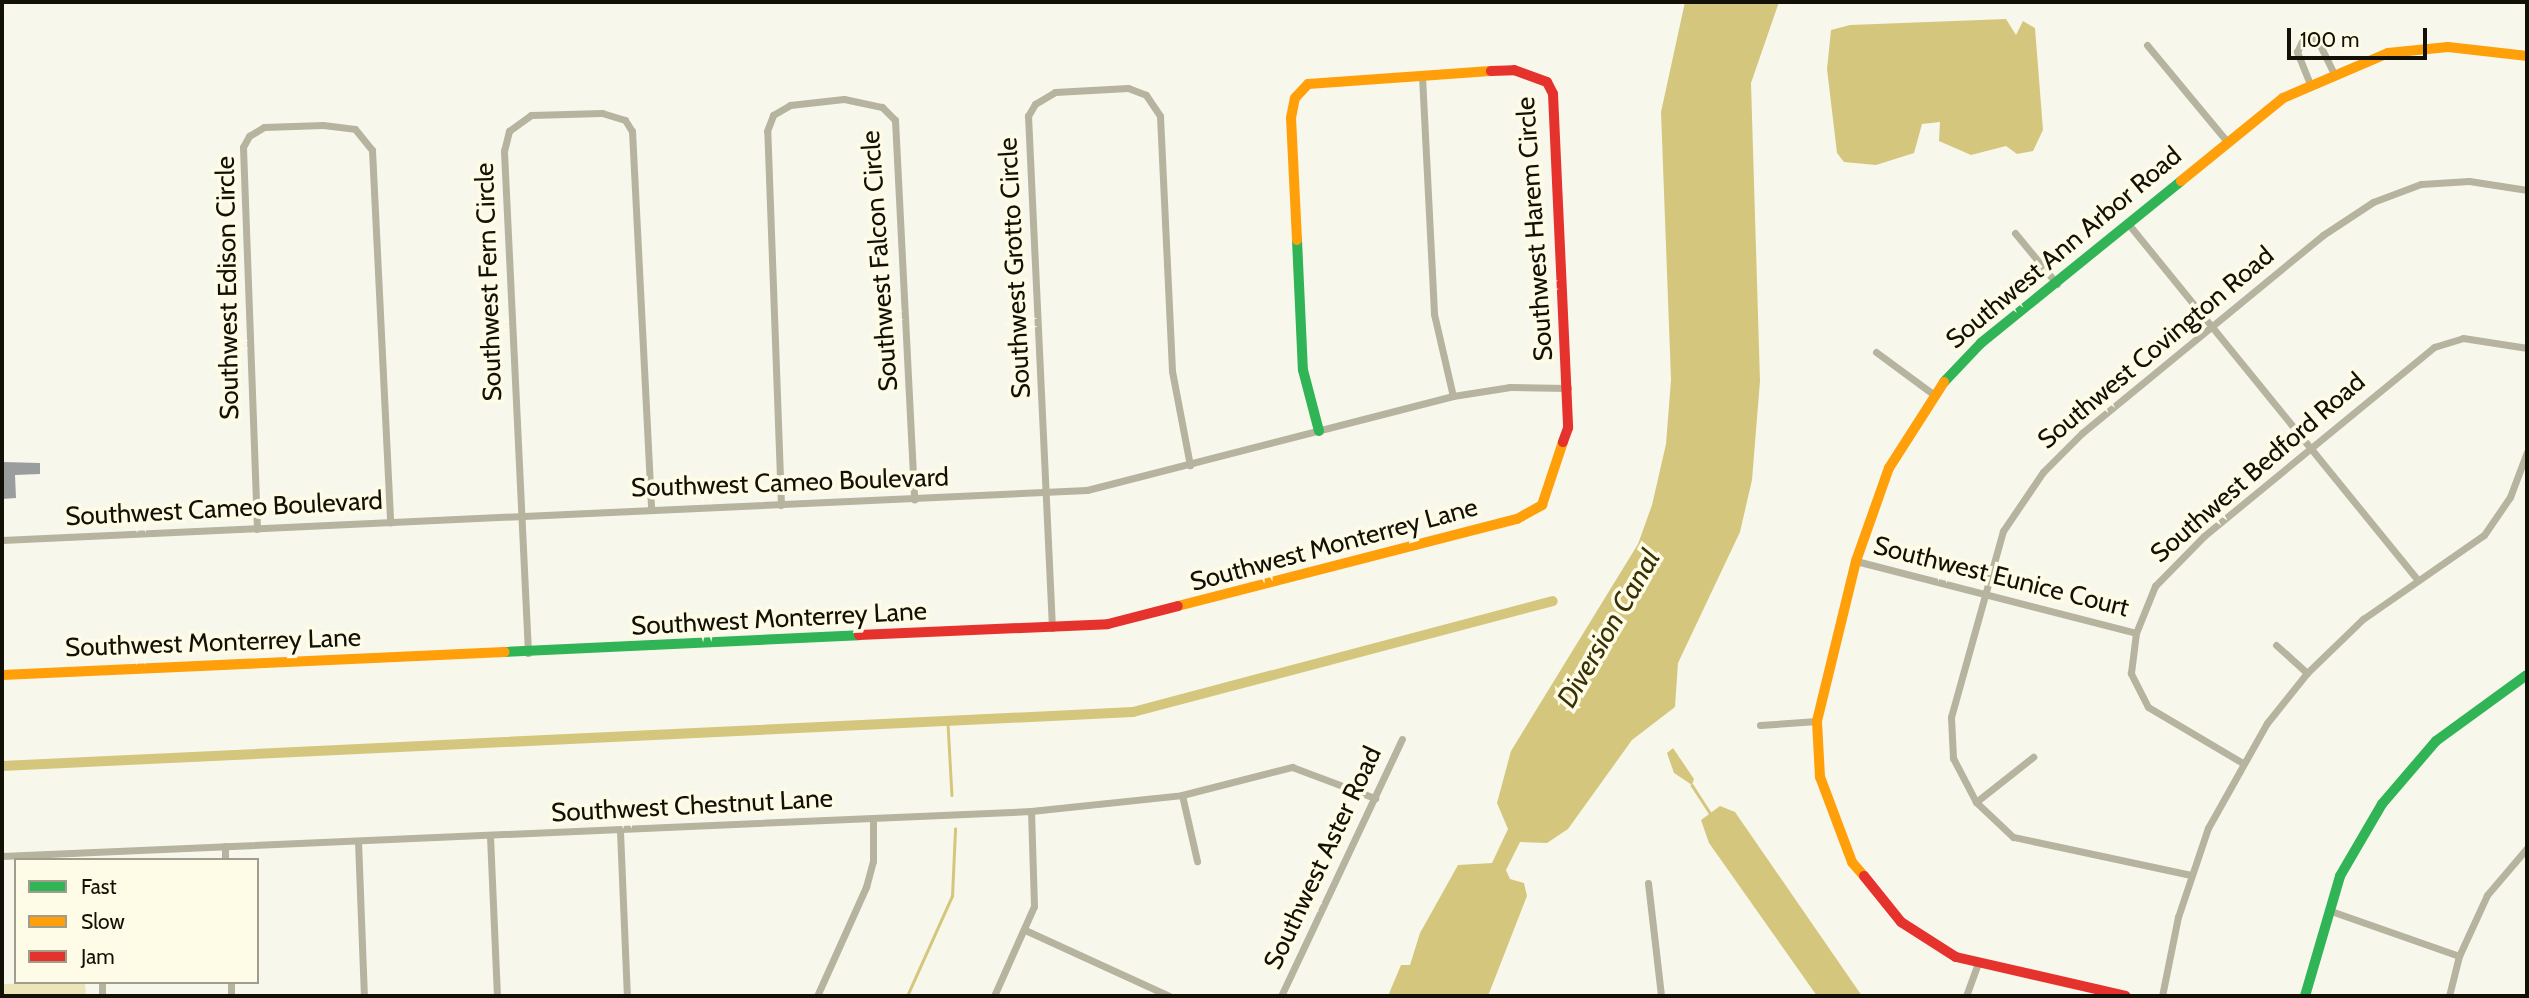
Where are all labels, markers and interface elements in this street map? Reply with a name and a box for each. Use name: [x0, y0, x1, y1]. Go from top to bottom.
scale bar: [2291, 14, 2431, 58]
text: 100 m: [2300, 27, 2359, 52]
street label: Southwest Harem Circle: [1510, 96, 1560, 362]
street label: Southwest Falcon Circle: [855, 130, 905, 392]
street label: Southwest Grotto Circle: [993, 137, 1037, 399]
street label: Southwest Ann Arbor Road: [1940, 140, 2188, 356]
street label: Southwest Edison Circle: [210, 156, 246, 420]
street label: Southwest Fern Circle: [469, 162, 509, 402]
street label: Southwest Covington Road: [2032, 240, 2280, 456]
street label: Southwest Bedford Road: [2145, 366, 2371, 570]
street label: Southwest Cameo Boulevard: [631, 462, 949, 504]
street label: Southwest Cameo Boulevard: [64, 485, 384, 533]
street label: Southwest Monterrey Lane: [1187, 492, 1481, 598]
street label: Southwest Eunice Court: [1870, 530, 2132, 624]
water label: Diversion Canal: [1549, 543, 1667, 713]
street label: Southwest Monterrey Lane: [630, 596, 928, 642]
street label: Southwest Monterrey Lane: [64, 622, 362, 664]
street label: Southwest Aster Road: [1258, 742, 1388, 974]
street label: Southwest Chestnut Lane: [550, 783, 834, 829]
legend: [14, 858, 259, 984]
text: Fast: [81, 874, 117, 899]
text: Slow: [81, 909, 125, 934]
text: Jam: [81, 944, 115, 969]

